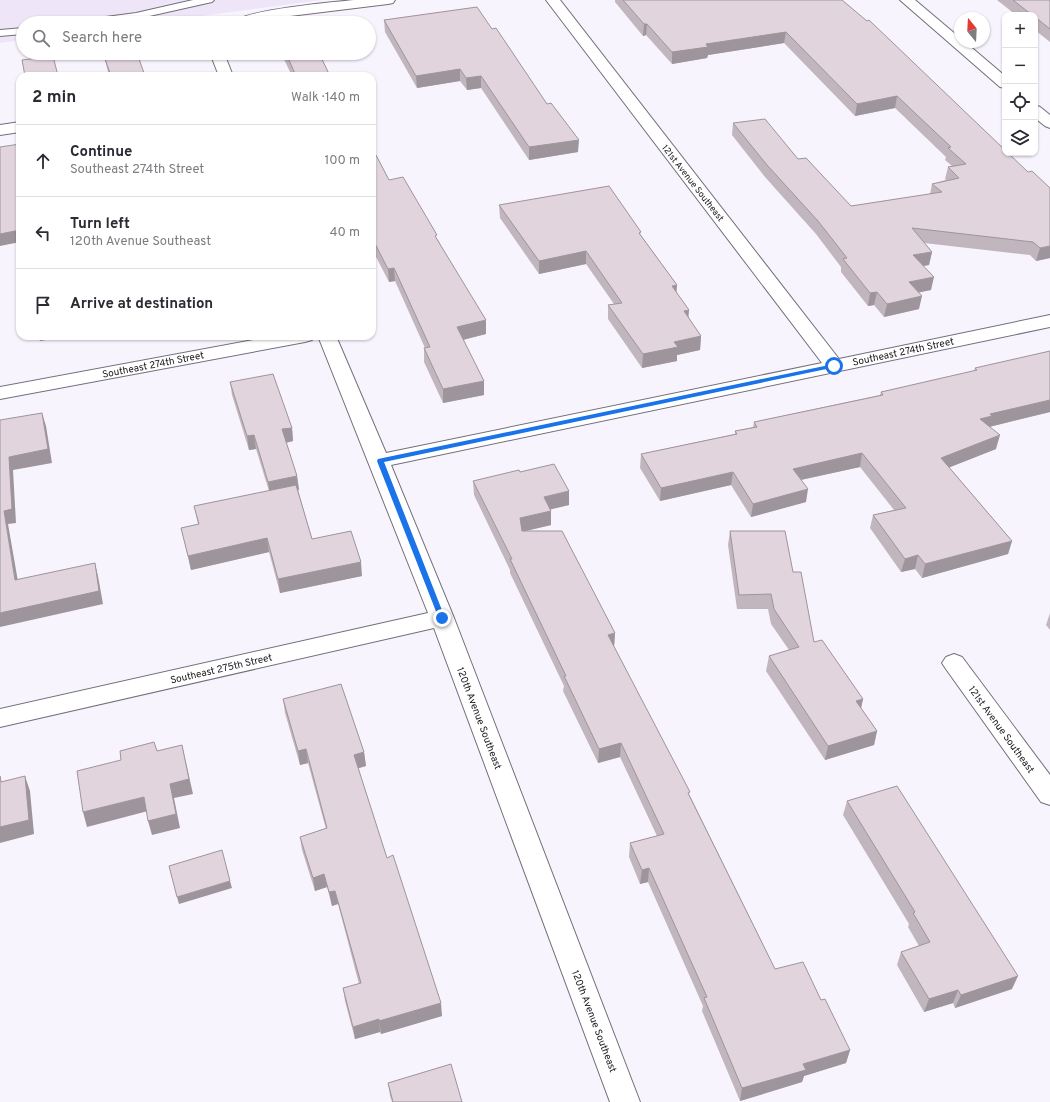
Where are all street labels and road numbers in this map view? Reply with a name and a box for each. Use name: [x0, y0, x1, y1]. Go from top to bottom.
street label: 121st Avenue Southeast: [659, 143, 726, 224]
street label: Southeast 274th Street: [851, 335, 955, 370]
street label: Southeast 274th Street: [101, 349, 205, 382]
street label: Southeast 275th Street: [169, 651, 274, 688]
street label: 120th Avenue Southeast: [453, 666, 504, 772]
street label: 121st Avenue Southeast: [965, 684, 1037, 776]
street label: 120th Avenue Southeast: [568, 969, 619, 1075]

